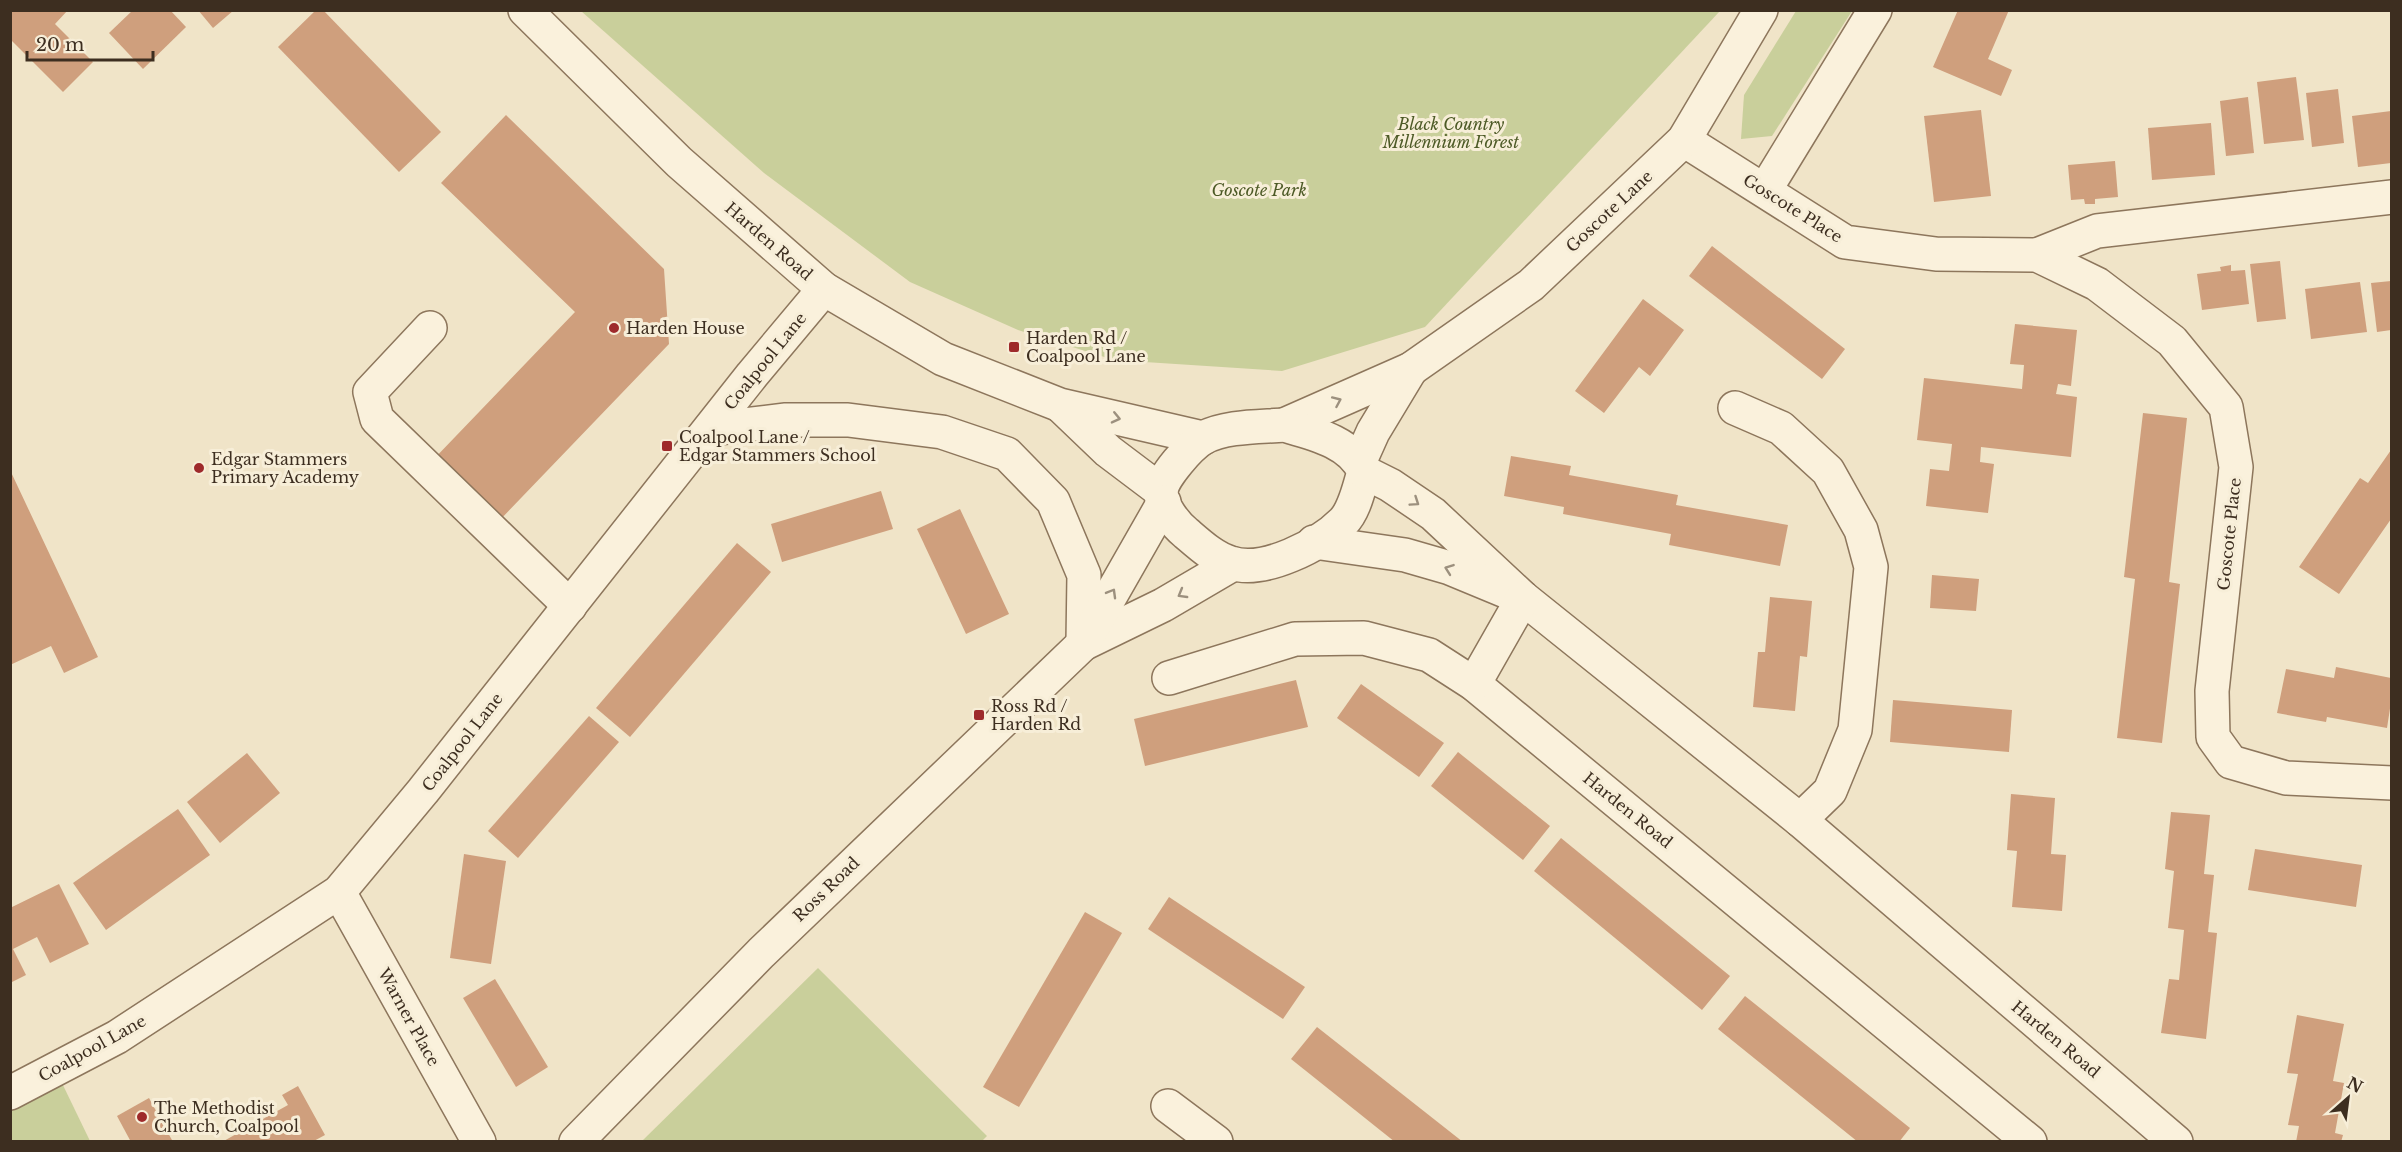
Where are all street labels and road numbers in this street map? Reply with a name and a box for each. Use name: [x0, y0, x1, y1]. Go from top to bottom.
street label: Goscote Lane: [1562, 166, 1656, 256]
street label: Goscote Place: [1740, 170, 1846, 246]
street label: Harden Road: [721, 198, 817, 285]
street label: Coalpool Lane: [720, 308, 810, 414]
street label: Goscote Place: [2213, 477, 2245, 591]
street label: Coalpool Lane: [417, 689, 507, 795]
street label: Harden Road: [1579, 768, 1677, 852]
street label: Ross Road: [789, 852, 864, 926]
street label: Warner Place: [373, 964, 444, 1069]
street label: Harden Road: [2008, 996, 2104, 1082]
street label: Coalpool Lane: [35, 1010, 149, 1086]

